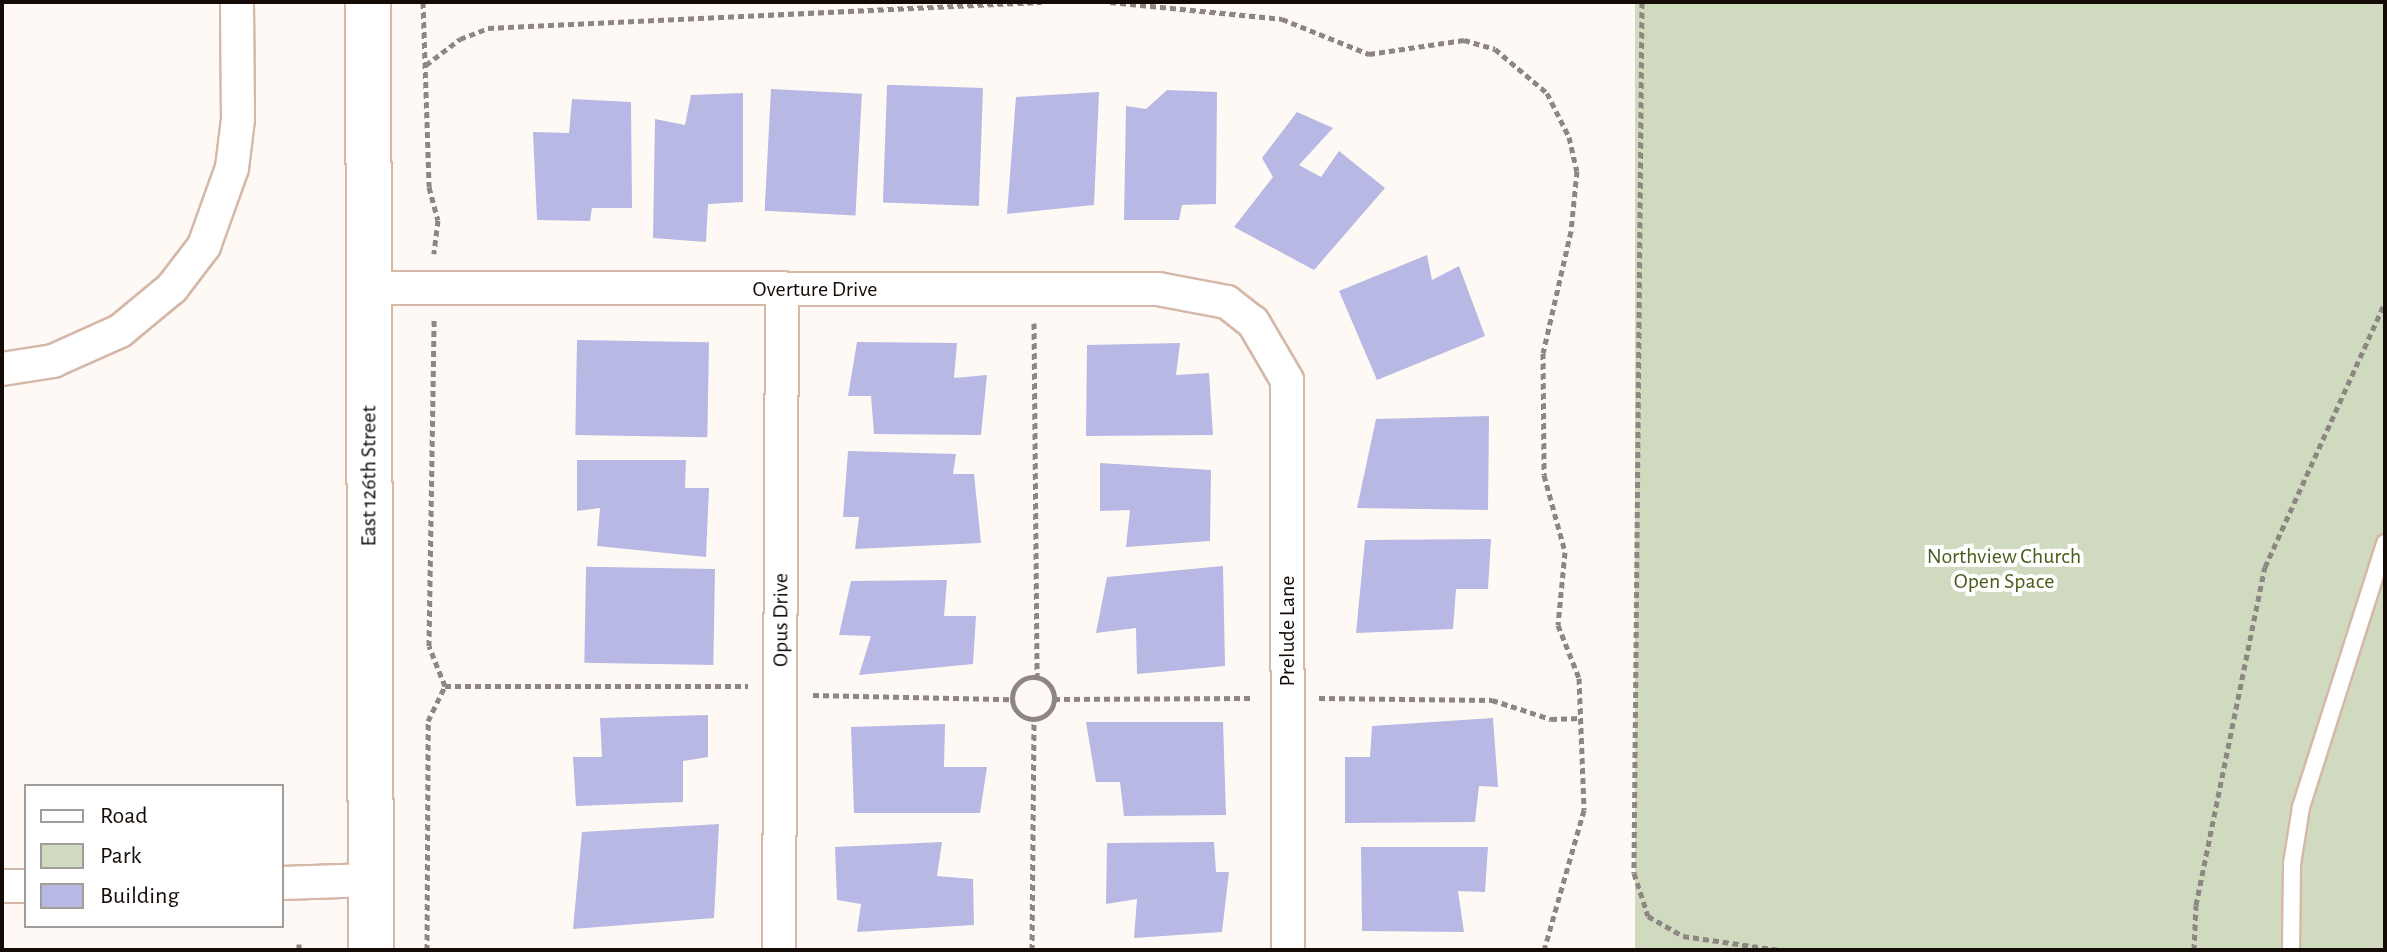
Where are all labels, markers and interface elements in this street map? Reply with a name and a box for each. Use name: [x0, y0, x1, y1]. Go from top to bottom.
street label: Overture Drive: [753, 277, 877, 303]
street label: East 126th Street: [356, 406, 382, 546]
park label: Northview Church Open Space: [1927, 543, 2081, 594]
street label: Opus Drive: [768, 573, 794, 667]
street label: Prelude Lane: [1275, 576, 1301, 686]
legend: [24, 784, 284, 928]
text: Road: [100, 804, 148, 828]
text: Park: [100, 844, 141, 868]
text: Building: [100, 884, 179, 908]

